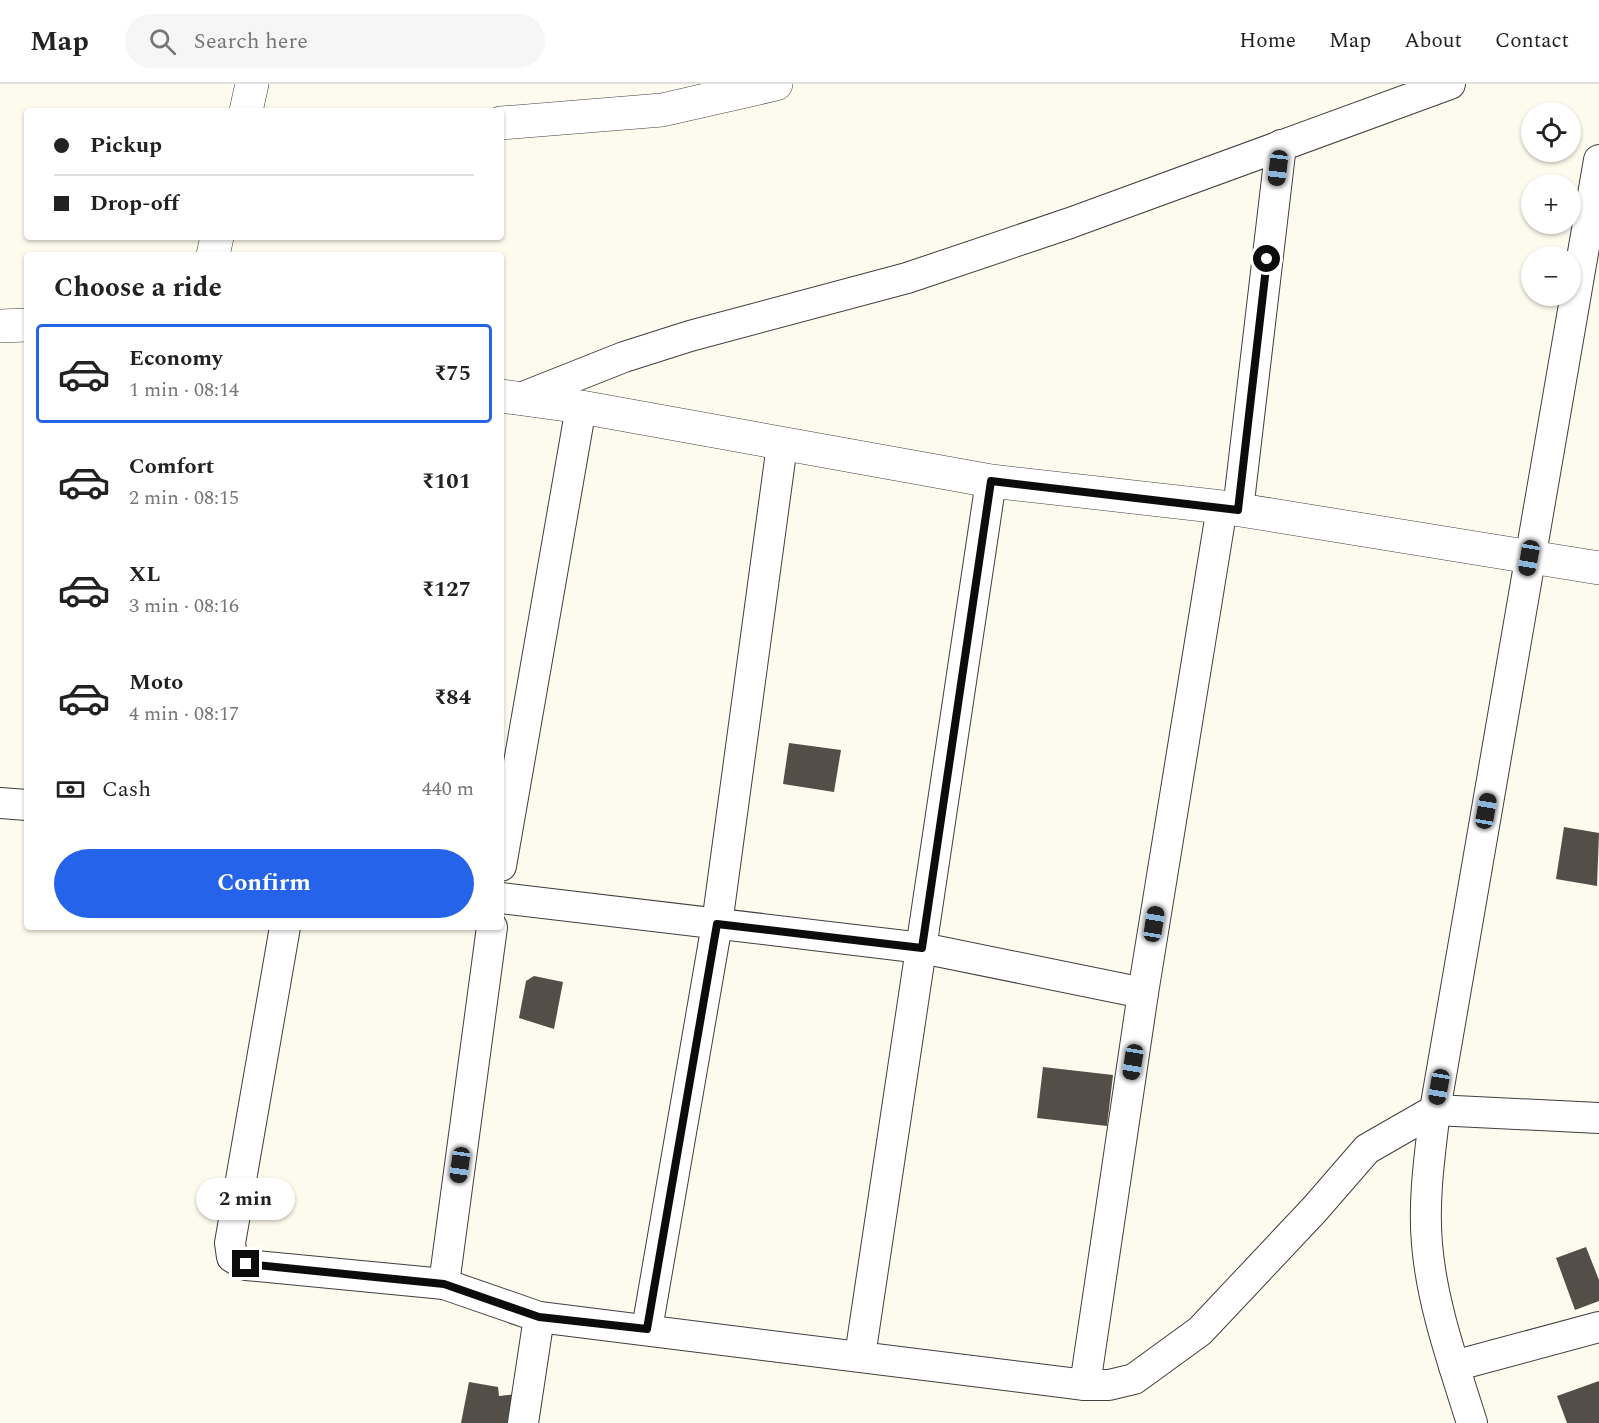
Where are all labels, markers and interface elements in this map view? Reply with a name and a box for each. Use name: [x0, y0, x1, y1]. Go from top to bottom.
search box: [125, 14, 545, 68]
text: Map: [30, 20, 89, 63]
icon: search: [146, 25, 179, 58]
text: Search here: [194, 25, 308, 58]
text: Home: [1239, 25, 1296, 57]
text: Map: [1329, 25, 1371, 57]
text: About: [1404, 25, 1462, 57]
text: Contact: [1495, 25, 1569, 57]
map controls: [1521, 102, 1581, 306]
button: locate: [1521, 102, 1581, 162]
text: Pickup: [90, 129, 162, 162]
car: [1267, 149, 1289, 187]
button: +: [1521, 174, 1581, 234]
text: Drop-off: [90, 187, 179, 220]
route start: [1253, 245, 1280, 272]
button: −: [1521, 246, 1581, 306]
text: Choose a ride: [54, 267, 222, 309]
text: Economy: [129, 342, 222, 375]
icon: car: [57, 347, 111, 401]
text: ₹75: [434, 357, 471, 390]
text: 1 min · 08:14: [129, 375, 239, 405]
text: Comfort: [129, 450, 214, 483]
icon: car: [57, 455, 111, 509]
text: ₹101: [422, 465, 471, 498]
text: 2 min · 08:15: [129, 483, 239, 513]
car: [1517, 539, 1541, 577]
text: XL: [129, 558, 160, 591]
icon: car: [57, 563, 111, 617]
text: ₹127: [422, 573, 471, 606]
text: 3 min · 08:16: [129, 591, 239, 621]
text: Moto: [129, 666, 183, 699]
icon: car: [57, 671, 111, 725]
text: ₹84: [434, 681, 471, 714]
text: 4 min · 08:17: [129, 699, 239, 729]
icon: cash: [54, 773, 87, 806]
text: Cash: [102, 773, 151, 806]
text: 440 m: [422, 774, 474, 804]
car: [1474, 792, 1498, 830]
button: Confirm: [54, 849, 474, 918]
car: [1142, 905, 1166, 943]
car: [1121, 1043, 1145, 1081]
car: [1427, 1068, 1451, 1106]
car: [449, 1146, 471, 1184]
callout: 2 min: [196, 1177, 296, 1219]
text: 2 min: [219, 1184, 272, 1214]
route end: [232, 1250, 259, 1277]

